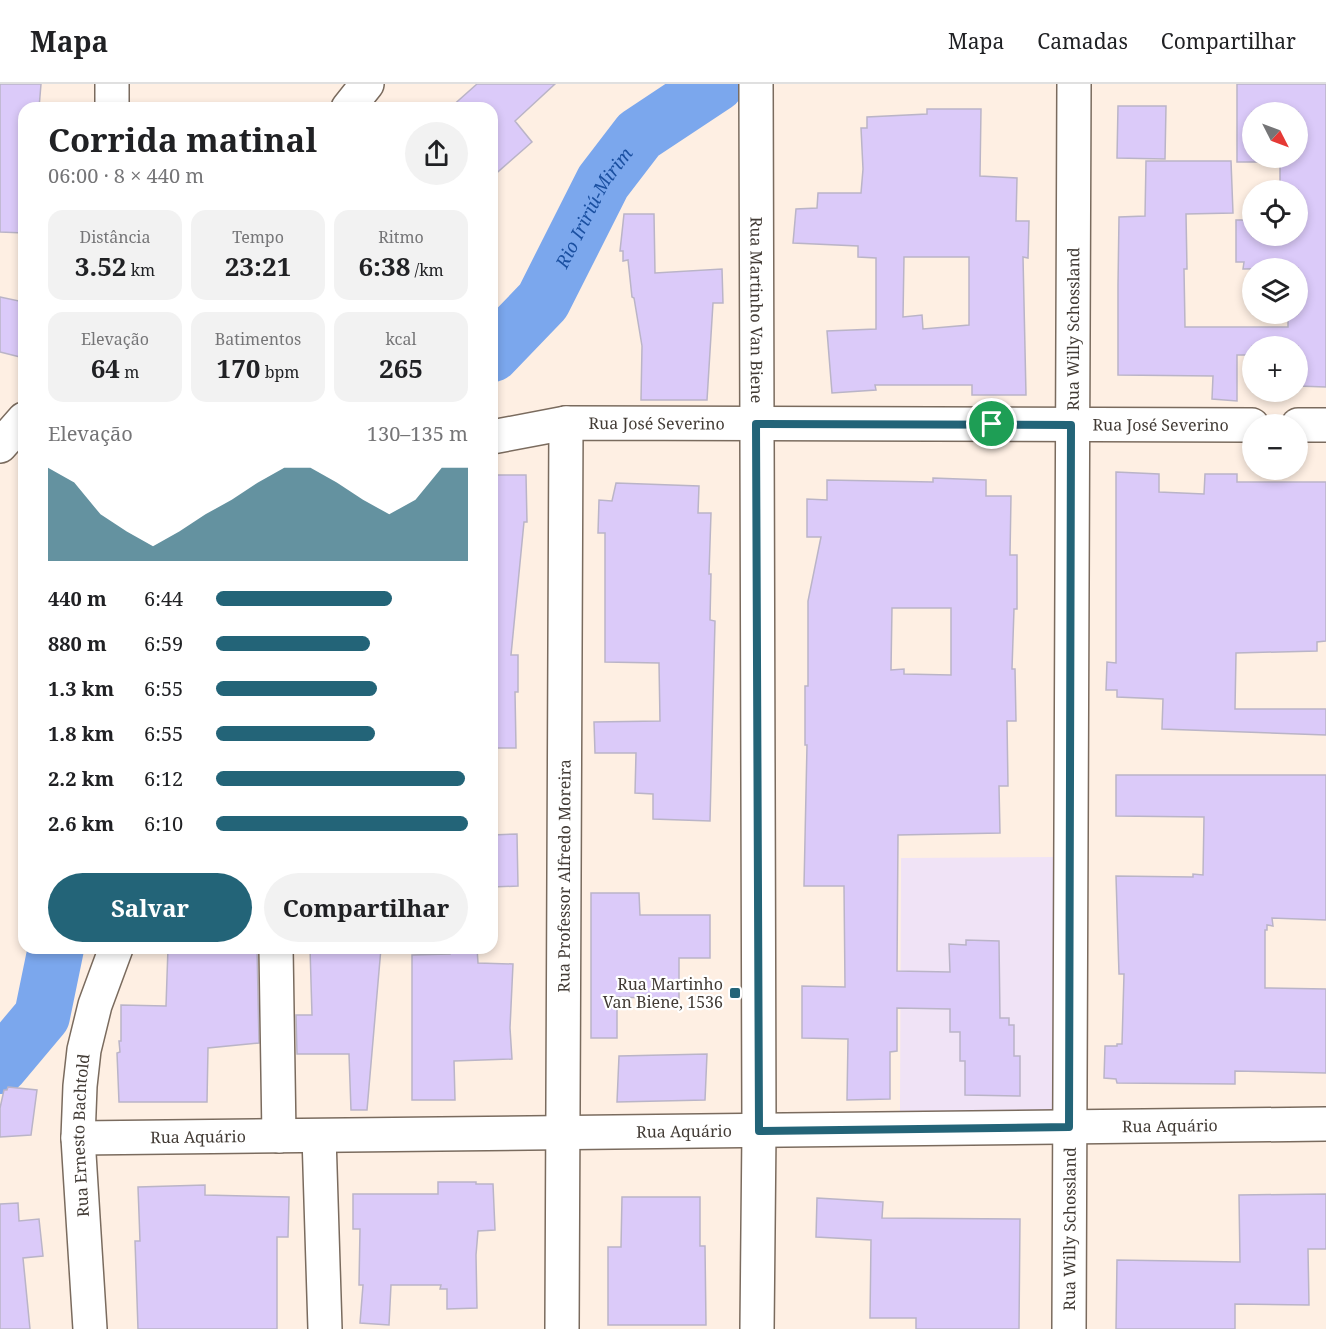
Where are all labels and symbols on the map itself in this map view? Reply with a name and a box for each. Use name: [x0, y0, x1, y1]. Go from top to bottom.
north arrow: [1242, 102, 1308, 168]
water label: Rio Iririú-Mirim: [549, 142, 637, 273]
street label: Rua Martinho Van Biene: [745, 217, 768, 403]
street label: Rua Willy Schossland: [1062, 247, 1084, 411]
pin: [966, 398, 1017, 449]
street label: Rua José Severino: [589, 412, 725, 434]
street label: Rua José Severino: [1093, 414, 1229, 436]
street label: Rua Professor Alfredo Moreira: [552, 759, 576, 993]
place label: Rua Martinho Van Biene, 1536: [603, 973, 723, 1013]
marker: Rua Martinho Van Biene, 1536: [728, 986, 742, 1000]
street label: Rua Ernesto Bachtold: [67, 1052, 95, 1218]
street label: Rua Aquário: [1122, 1114, 1218, 1137]
street label: Rua Aquário: [636, 1120, 732, 1143]
street label: Rua Aquário: [150, 1125, 246, 1148]
street label: Rua Willy Schossland: [1058, 1147, 1081, 1311]

